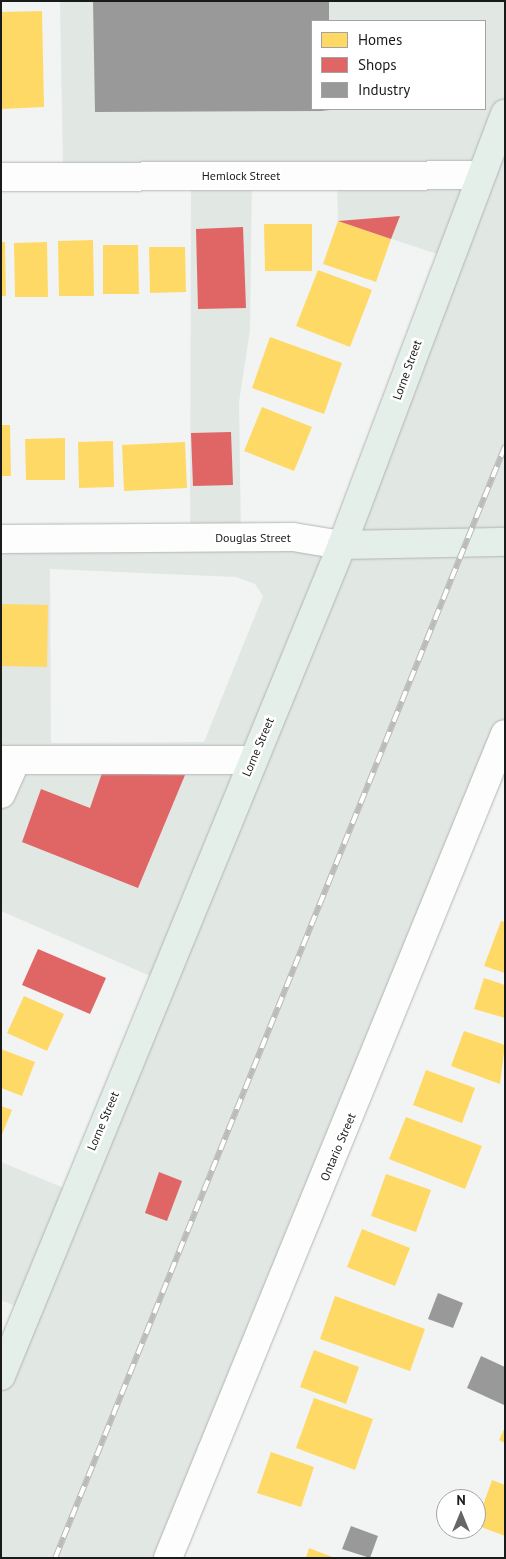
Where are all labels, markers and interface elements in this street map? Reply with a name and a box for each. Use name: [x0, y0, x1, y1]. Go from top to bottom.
legend: [311, 20, 486, 110]
text: Homes: [358, 30, 402, 49]
text: Shops: [358, 55, 397, 74]
text: Industry: [358, 80, 410, 99]
street label: Hemlock Street: [202, 169, 280, 183]
street label: Lorne Street: [390, 338, 424, 402]
street label: Douglas Street: [215, 531, 291, 545]
street label: Lorne Street: [239, 715, 277, 779]
street label: Lorne Street: [84, 1089, 122, 1153]
street label: Ontario Street: [317, 1111, 359, 1183]
north arrow: [436, 1489, 486, 1539]
text: N: [456, 1491, 466, 1509]

